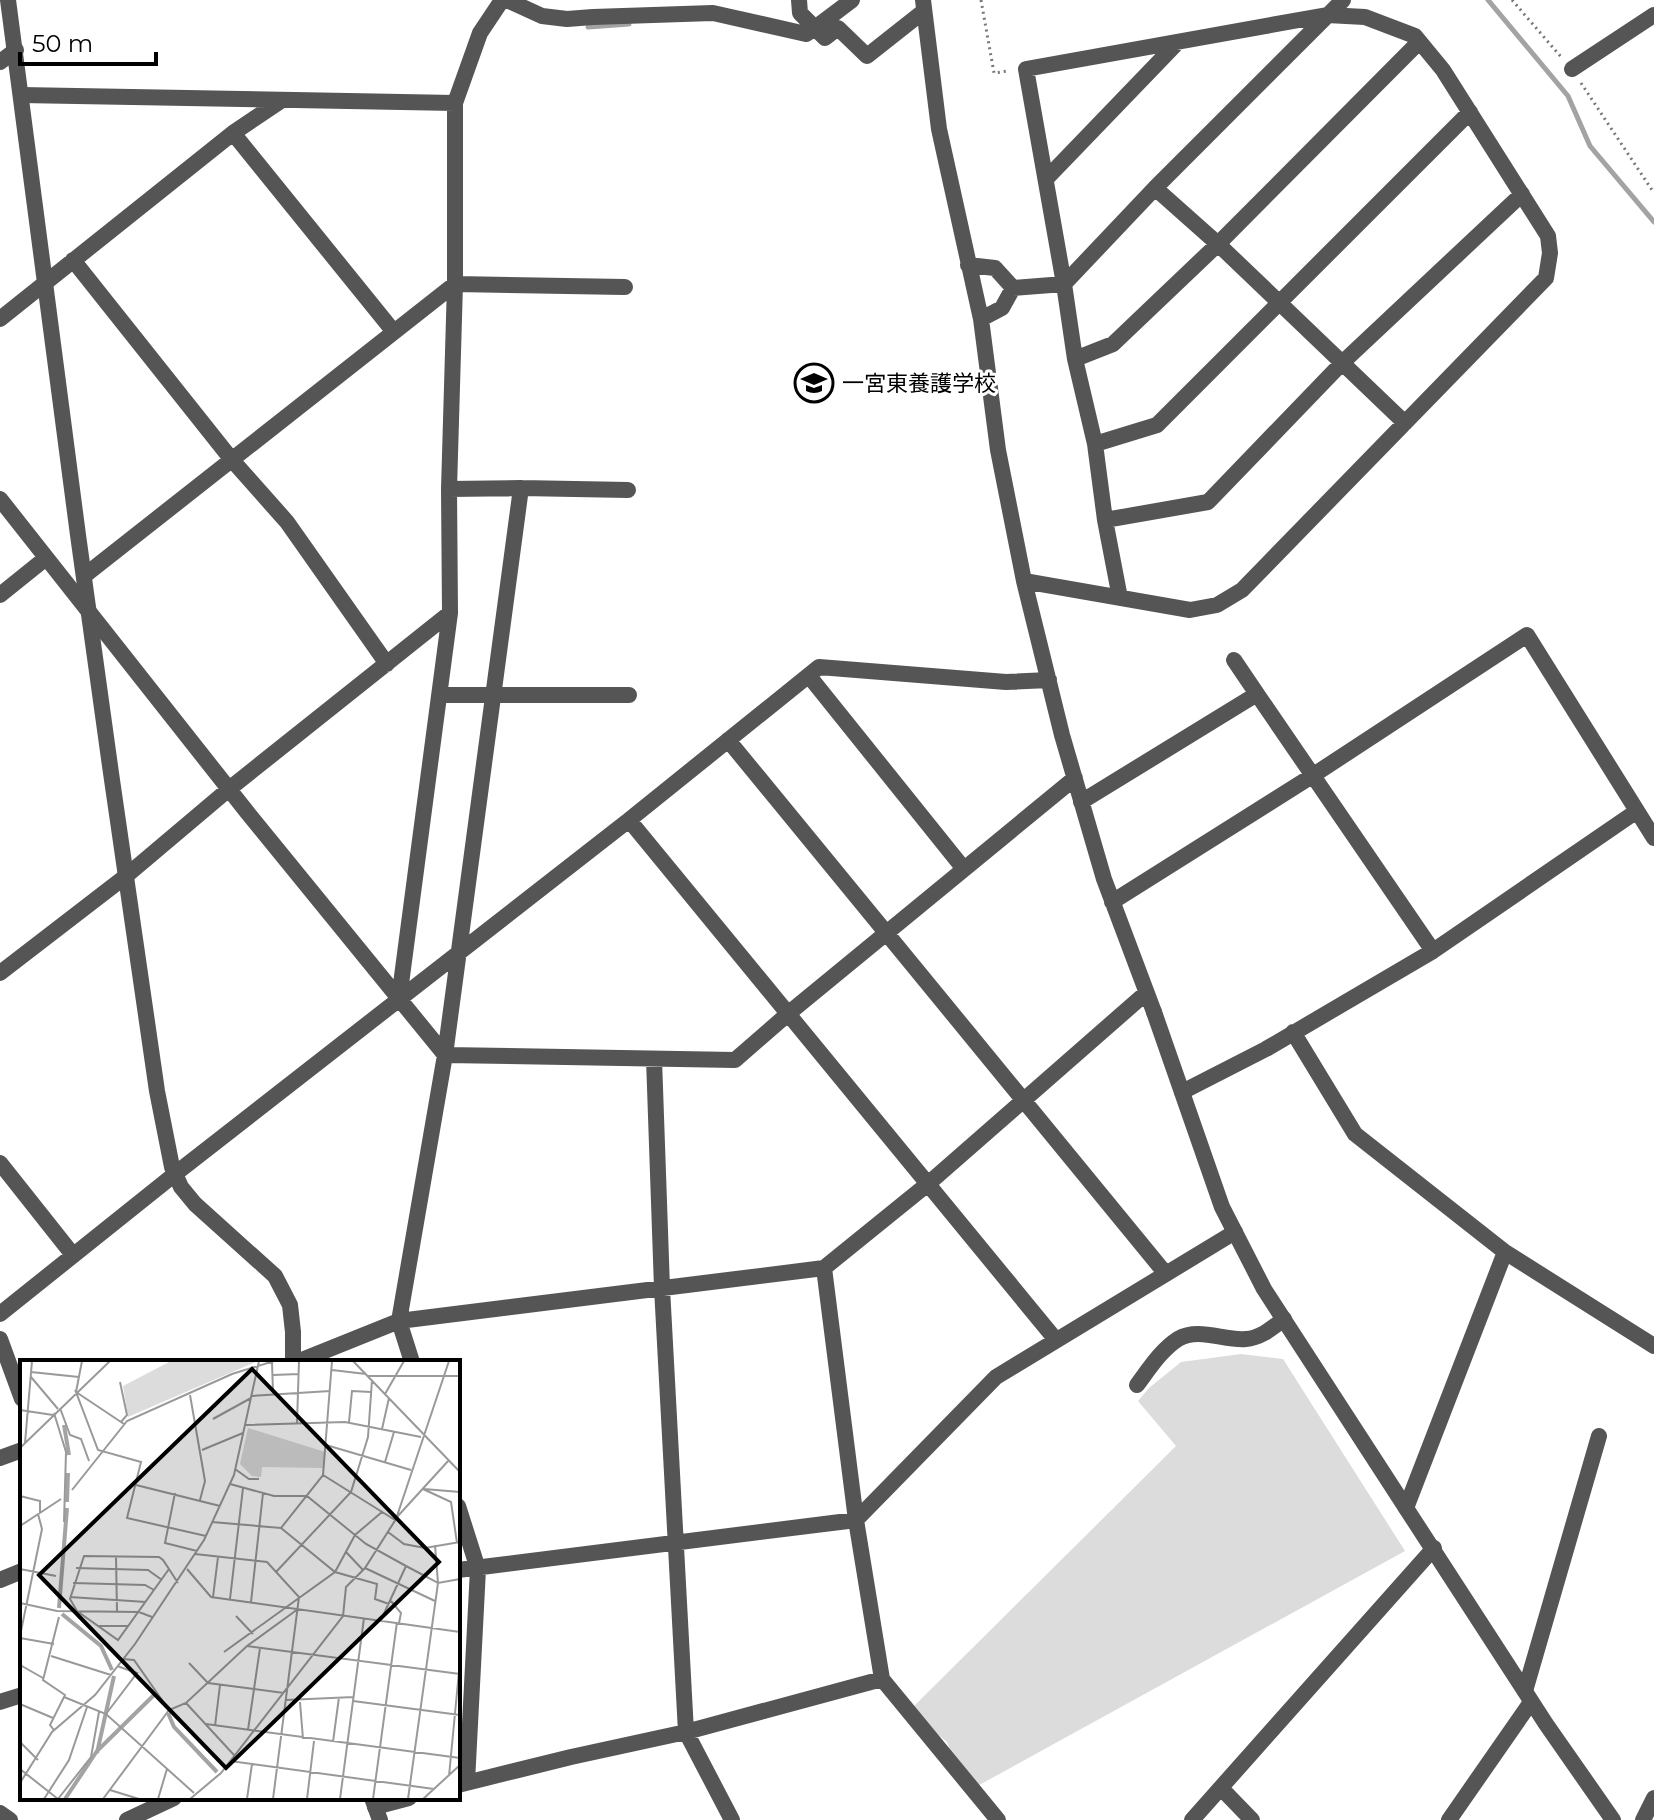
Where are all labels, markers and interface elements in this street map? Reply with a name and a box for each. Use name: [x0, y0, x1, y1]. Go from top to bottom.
scale bar: [20, 16, 156, 66]
text: 50 m: [32, 29, 93, 58]
school or university icon: 一宮東養護学校: [793, 362, 835, 404]
place label: 一宮東養護学校: [842, 370, 996, 397]
inset map: [20, 1360, 460, 1800]

